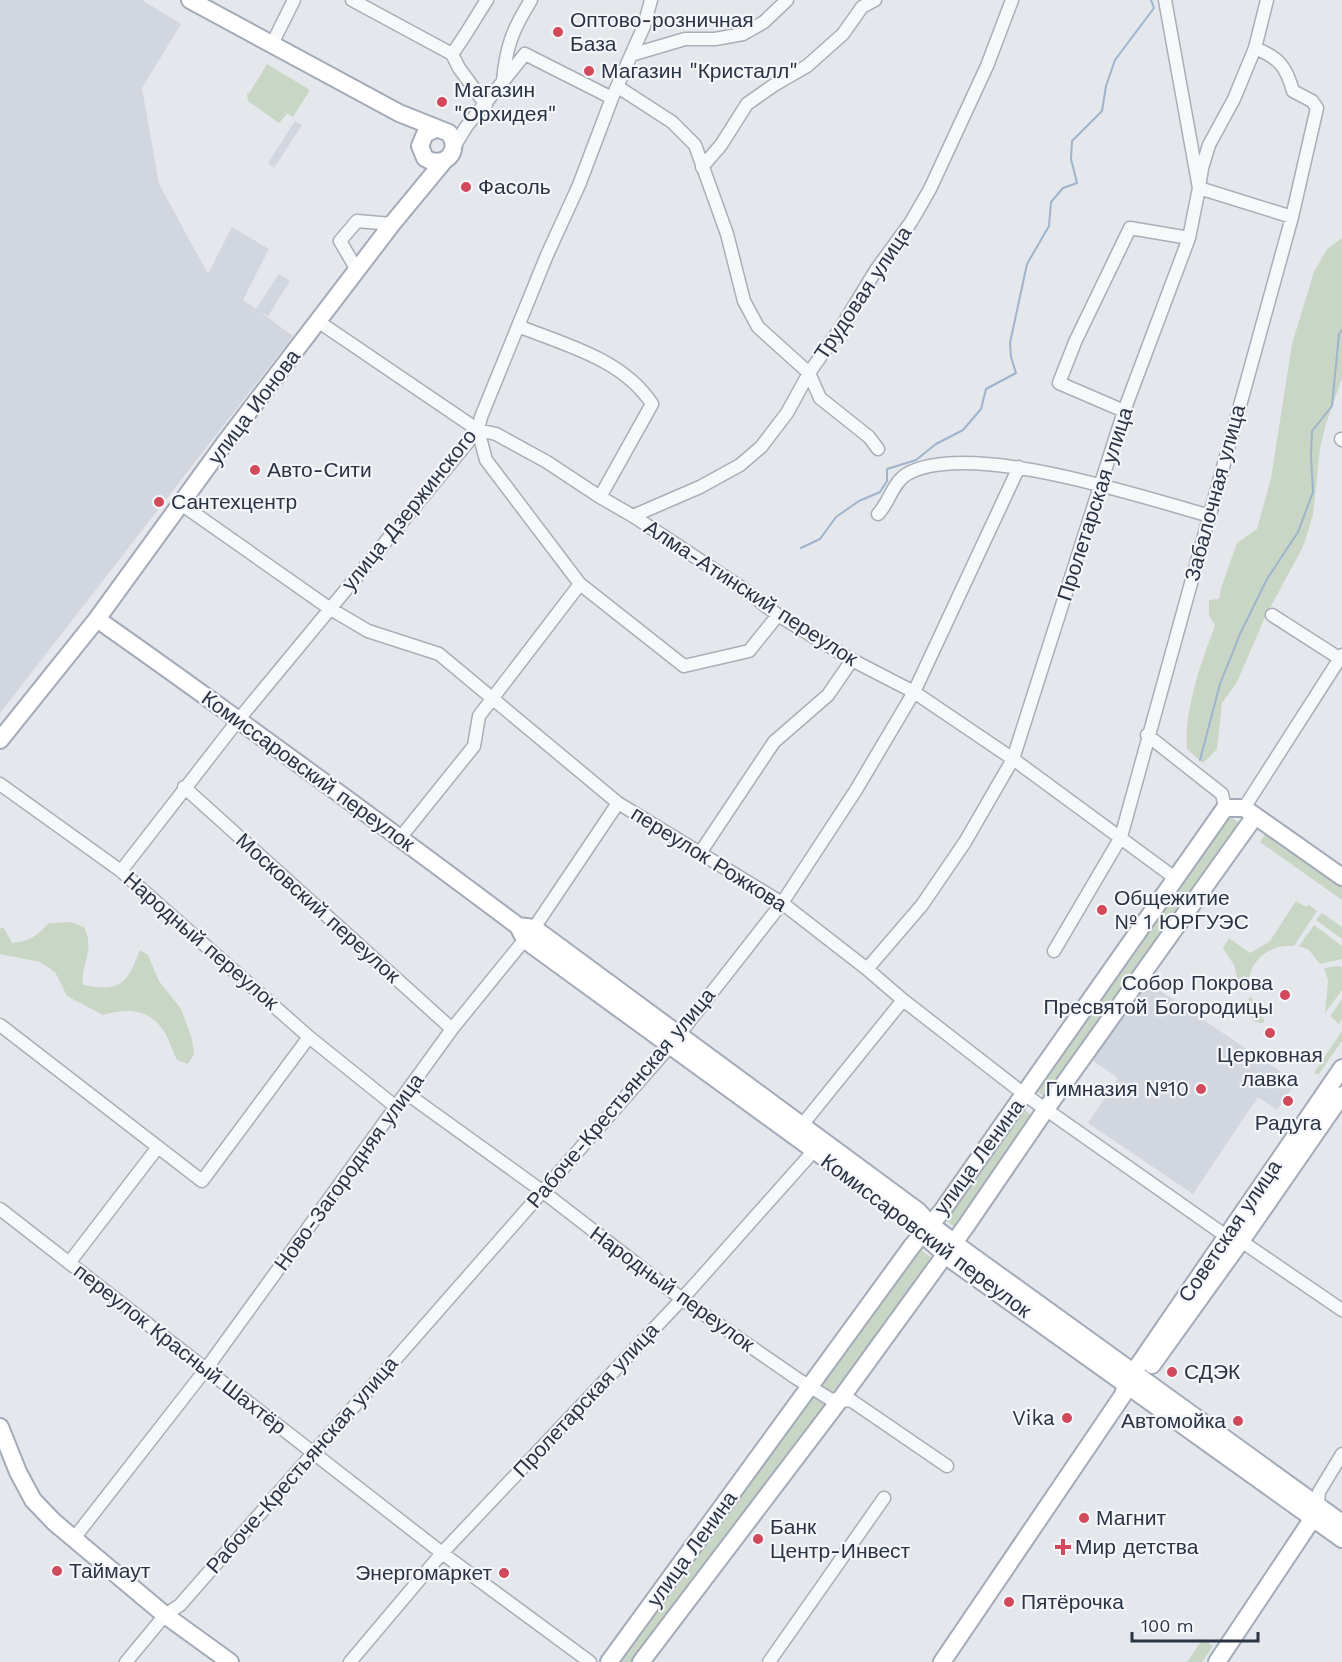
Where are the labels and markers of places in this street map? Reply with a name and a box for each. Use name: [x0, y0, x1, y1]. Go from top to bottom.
place label: Оптово-розничная База: [570, 7, 754, 56]
marker: Оптово-розничная База: [551, 25, 565, 39]
place label: Магазин "Кристалл": [601, 58, 798, 83]
marker: Магазин "Кристалл": [582, 64, 596, 78]
place label: Магазин "Орхидея": [454, 77, 556, 126]
marker: Магазин "Орхидея": [435, 95, 449, 109]
place label: Фасоль: [478, 174, 551, 199]
marker: Фасоль: [459, 180, 473, 194]
place label: Авто-Сити: [267, 457, 372, 482]
marker: Авто-Сити: [248, 463, 262, 477]
place label: Сантехцентр: [171, 489, 297, 514]
marker: Сантехцентр: [152, 495, 166, 509]
place label: Общежитие № 1 ЮРГУЭС: [1114, 885, 1249, 934]
marker: Общежитие № 1 ЮРГУЭС: [1095, 903, 1109, 917]
place label: Собор Покрова Пресвятой Богородицы: [1043, 970, 1273, 1019]
marker: Собор Покрова Пресвятой Богородицы: [1278, 988, 1292, 1002]
marker: Церковная лавка: [1263, 1026, 1277, 1040]
place label: Церковная лавка: [1217, 1042, 1323, 1091]
place label: Гимназия №10: [1045, 1076, 1189, 1101]
marker: Гимназия №10: [1194, 1082, 1208, 1096]
marker: Радуга: [1281, 1094, 1295, 1108]
place label: Радуга: [1255, 1110, 1322, 1135]
place label: СДЭК: [1184, 1359, 1241, 1384]
marker: СДЭК: [1165, 1365, 1179, 1379]
place label: Vika: [1012, 1405, 1055, 1430]
place label: Автомойка: [1121, 1408, 1226, 1433]
marker: Vika: [1060, 1411, 1074, 1425]
marker: Автомойка: [1231, 1414, 1245, 1428]
place label: Магнит: [1096, 1505, 1166, 1530]
marker: Магнит: [1077, 1511, 1091, 1525]
place label: Банк Центр-Инвест: [770, 1514, 911, 1563]
marker: Банк Центр-Инвест: [751, 1532, 765, 1546]
place label: Мир детства: [1075, 1534, 1199, 1559]
marker: Мир детства: [1056, 1540, 1070, 1554]
place label: Таймаут: [69, 1558, 151, 1583]
place label: Энергомаркет: [355, 1560, 492, 1585]
marker: Таймаут: [50, 1564, 64, 1578]
marker: Энергомаркет: [497, 1566, 511, 1580]
place label: Пятёрочка: [1021, 1589, 1124, 1614]
marker: Пятёрочка: [1002, 1595, 1016, 1609]

